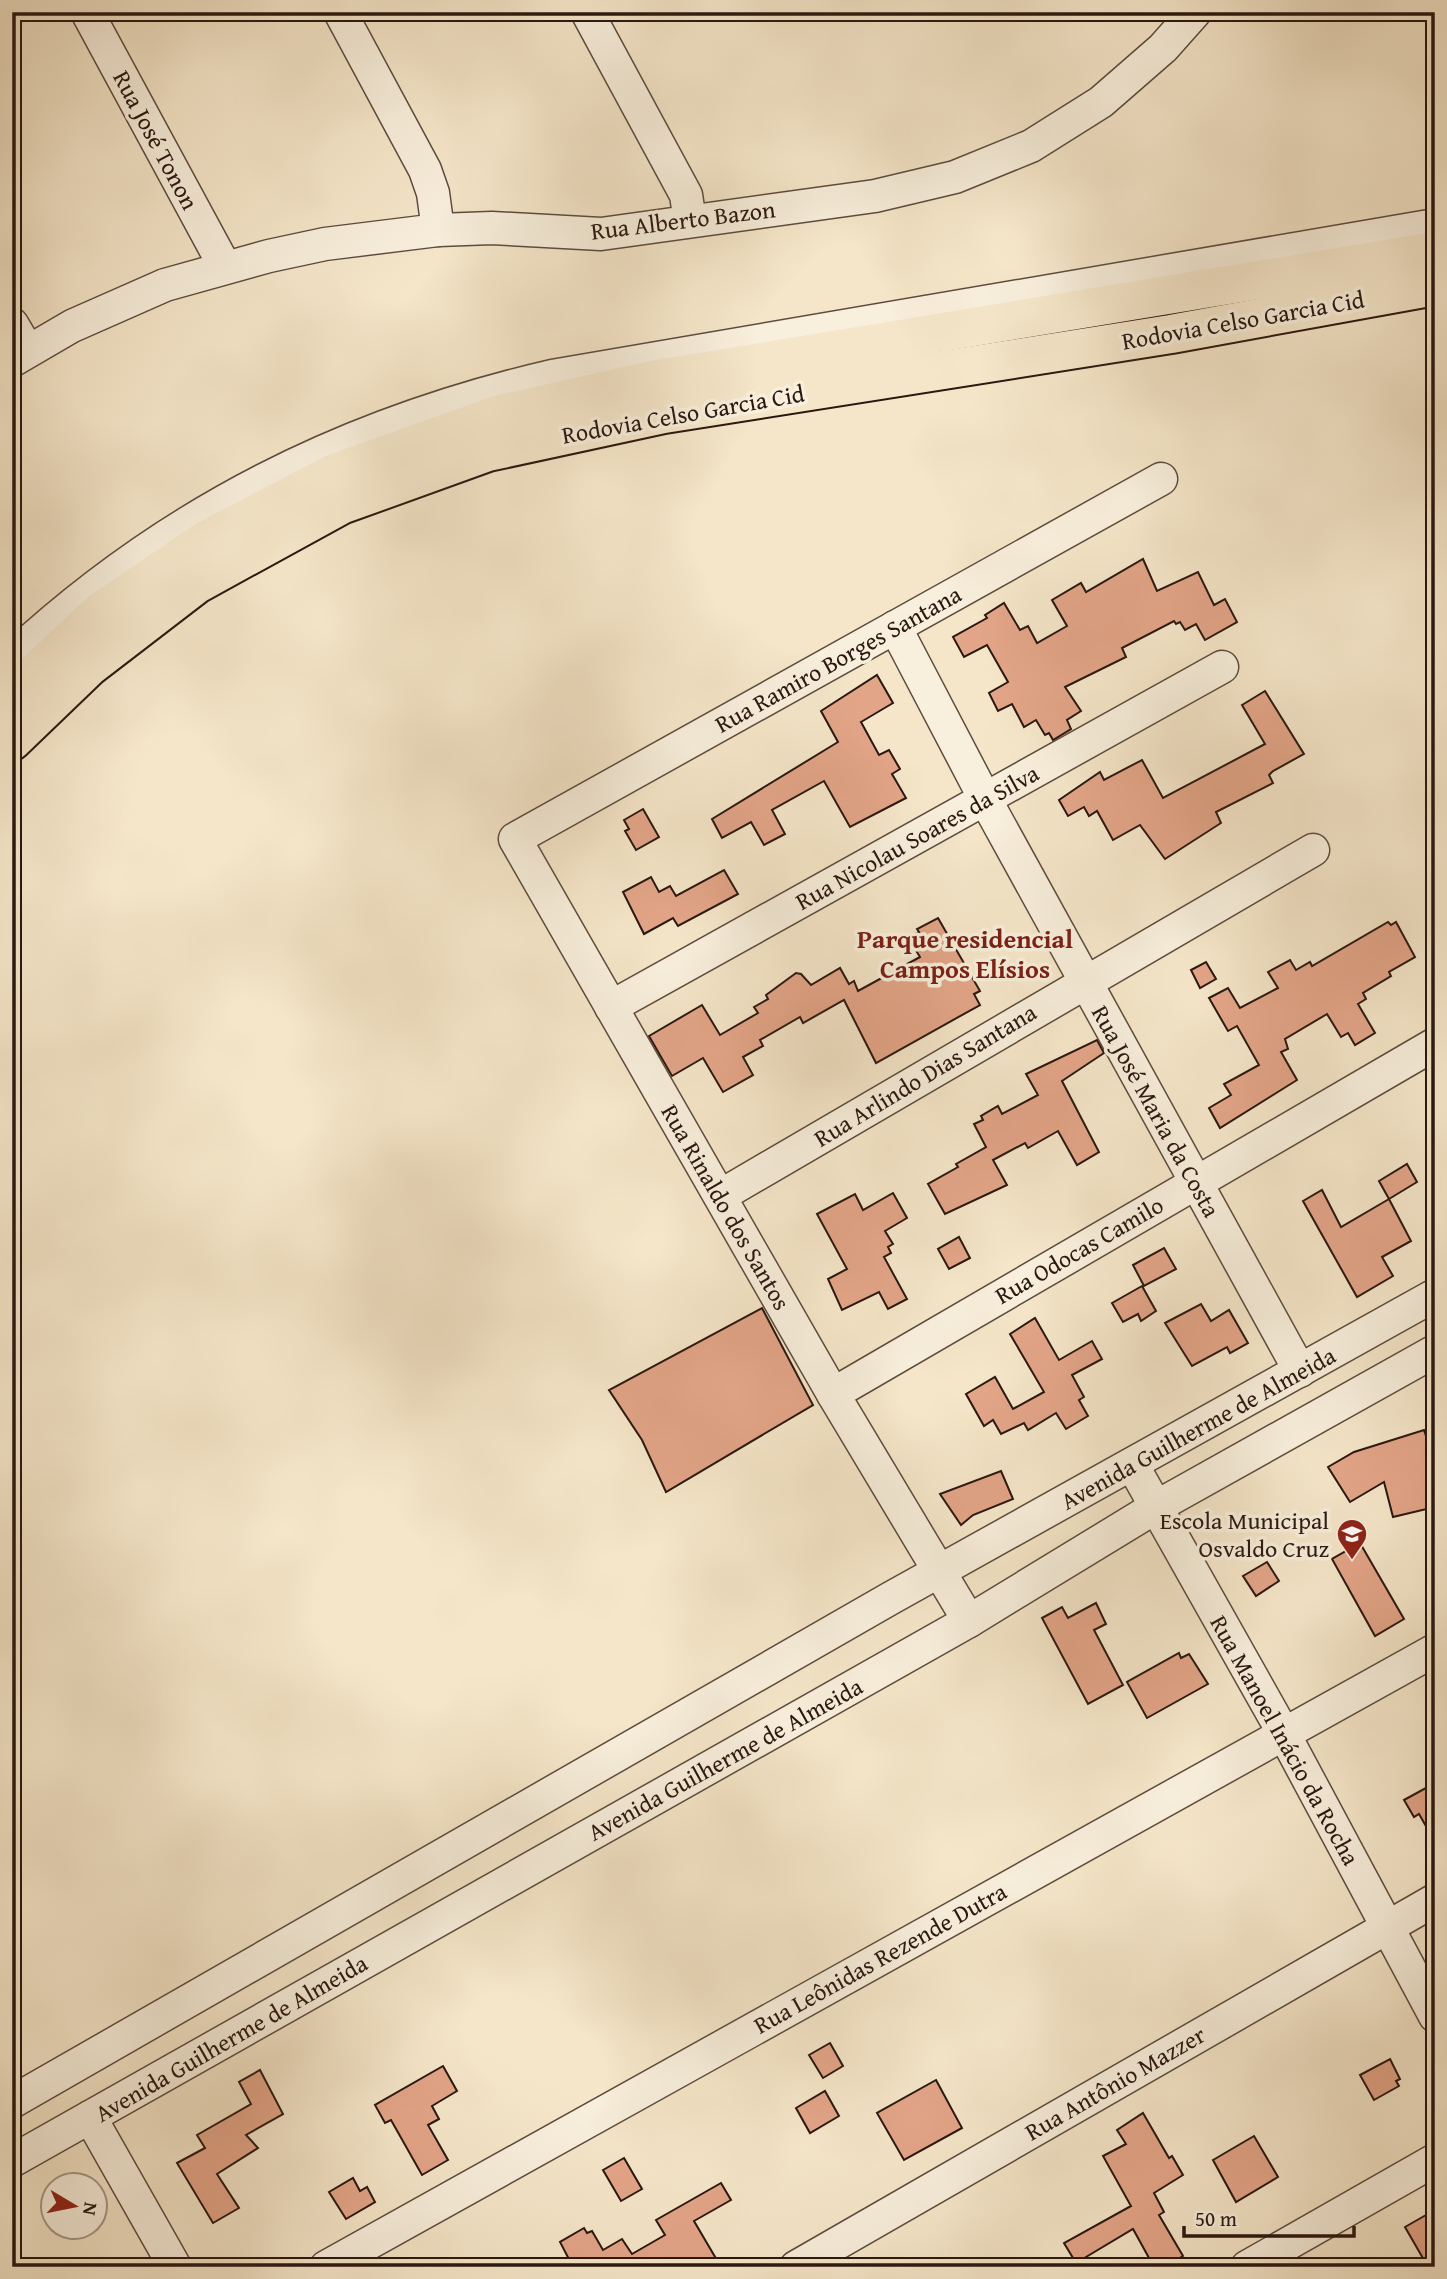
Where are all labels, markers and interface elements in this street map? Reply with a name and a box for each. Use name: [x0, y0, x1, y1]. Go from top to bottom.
street label: Rua José Tonon: [105, 64, 208, 216]
street label: Rua Alberto Bazon: [589, 191, 778, 249]
street label: Rodovia Celso Garcia Cid: [1119, 281, 1367, 359]
street label: Rodovia Celso Garcia Cid: [559, 375, 807, 453]
street label: Rua Ramiro Borges Santana: [708, 576, 968, 741]
street label: Rua Nicolau Soares da Silva: [789, 755, 1046, 919]
district label: Parque residencial Campos Elísios: [857, 919, 1073, 988]
street label: Rua Arlindo Dias Santana: [807, 994, 1043, 1155]
street label: Rua José Maria da Costa: [1083, 999, 1229, 1224]
street label: Rua Rinaldo dos Santos: [653, 1098, 799, 1316]
street label: Rua Odocas Camilo: [988, 1187, 1170, 1313]
street label: Avenida Guilherme de Almeida: [1054, 1337, 1342, 1518]
place label: Escola Municipal Osvaldo Cruz: [1160, 1503, 1329, 1566]
school or university icon: Escola Municipal Osvaldo Cruz: [1335, 1517, 1369, 1561]
street label: Rua Manoel Inácio da Rocha: [1202, 1609, 1369, 1872]
street label: Avenida Guilherme de Almeida: [581, 1668, 869, 1849]
street label: Rua Leônidas Rezende Dutra: [747, 1873, 1013, 2042]
street label: Avenida Guilherme de Almeida: [88, 1945, 374, 2131]
street label: Rua Antônio Mazzer: [1018, 2017, 1212, 2149]
north arrow: [38, 2170, 108, 2240]
scale bar: [1184, 2195, 1354, 2239]
text: N: [76, 2200, 106, 2218]
text: 50 m: [1195, 2203, 1237, 2234]

